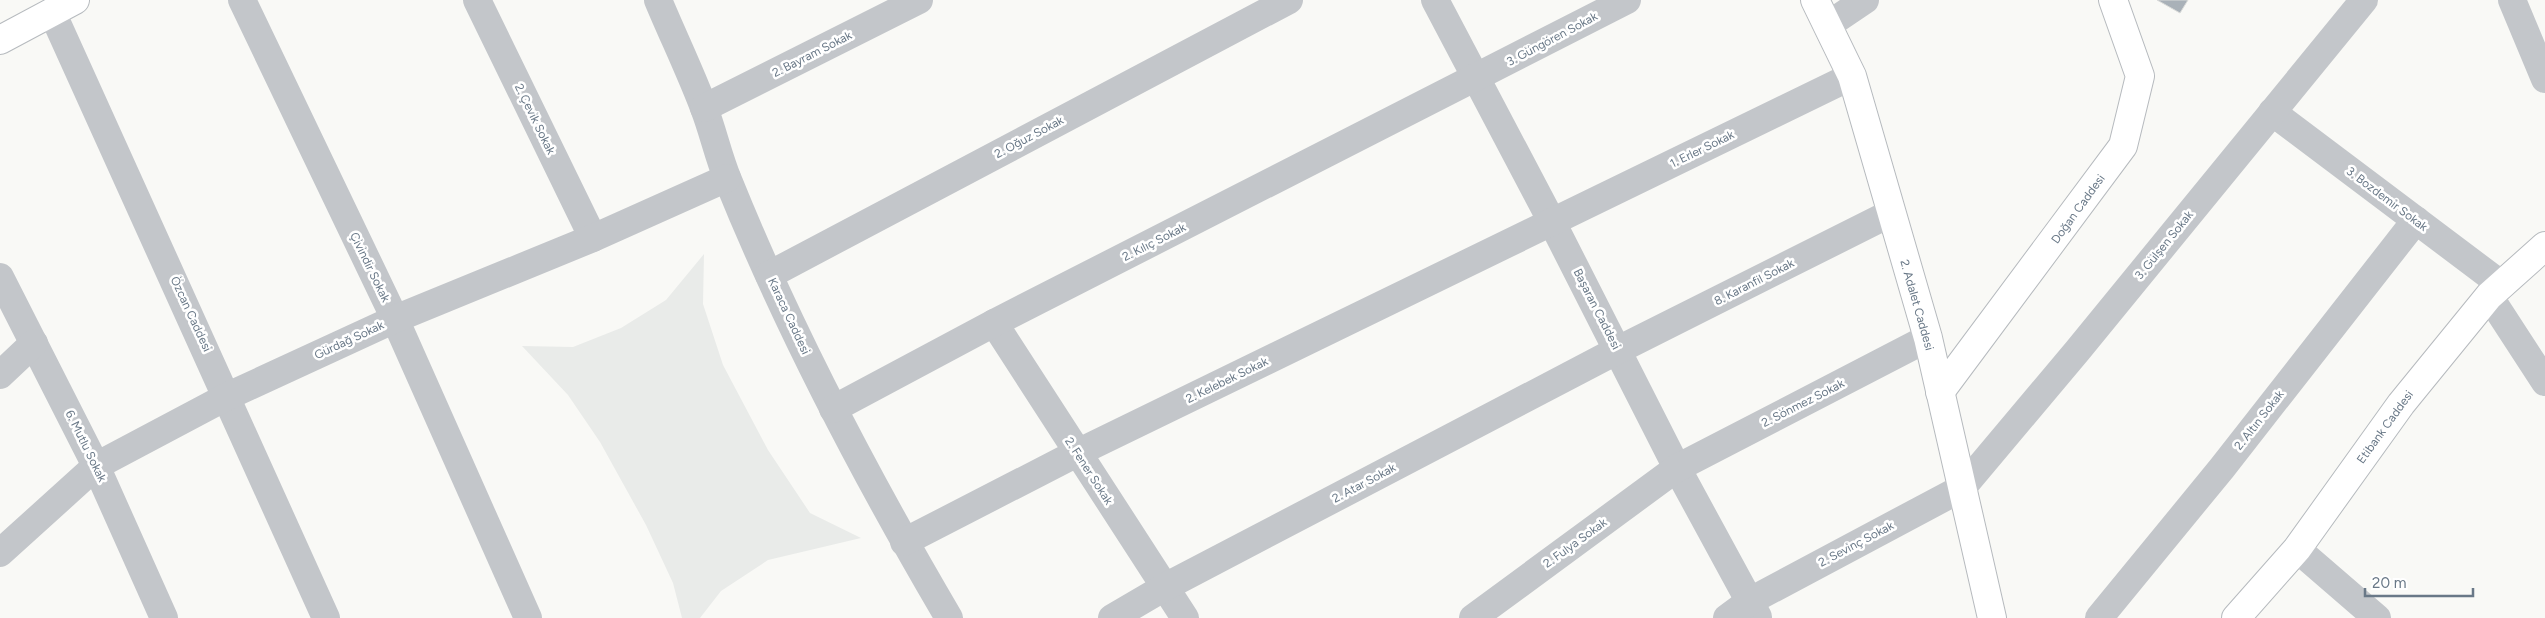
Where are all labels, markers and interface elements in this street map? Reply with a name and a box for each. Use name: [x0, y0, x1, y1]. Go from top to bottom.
street label: 3. Güngören Sokak: [1504, 9, 1600, 69]
street label: 2. Bayram Sokak: [770, 28, 854, 80]
street label: 2. Çevik Sokak: [512, 81, 558, 157]
street label: 2. Oğuz Sokak: [992, 113, 1066, 161]
street label: 1. Erler Sokak: [1668, 127, 1737, 171]
street label: 3. Bozdemir Sokak: [2344, 164, 2430, 234]
street label: Doğan Caddesi: [2048, 172, 2108, 246]
street label: 3. Gülşen Sokak: [2132, 208, 2196, 282]
street label: 2. Kılıç Sokak: [1120, 220, 1188, 264]
street label: Çivindir Sokak: [347, 230, 393, 304]
street label: 8. Karanfil Sokak: [1712, 256, 1796, 308]
street label: 2. Adalet Caddesi: [1897, 258, 1937, 352]
street label: Başaran Caddesi: [1571, 266, 1623, 352]
street label: Özcan Caddesi: [167, 274, 215, 354]
street label: Karaca Caddesi: [765, 275, 813, 357]
street label: Gürdağ Sokak: [312, 318, 386, 362]
street label: 2. Kelebek Sokak: [1184, 354, 1270, 406]
street label: 2. Sönmez Sokak: [1759, 376, 1847, 430]
street label: 2. Altın Sokak: [2231, 387, 2287, 453]
street label: Etibank Caddesi: [2354, 388, 2416, 466]
street label: 6. Mutlu Sokak: [63, 408, 109, 484]
street label: 2. Fener Sokak: [1062, 435, 1116, 507]
street label: 2. Atar Sokak: [1330, 460, 1398, 506]
street label: 2. Fulya Sokak: [1540, 515, 1610, 571]
street label: 2. Sevinç Sokak: [1816, 518, 1896, 570]
scale bar: [2365, 566, 2472, 598]
text: 20 m: [2372, 574, 2406, 592]

